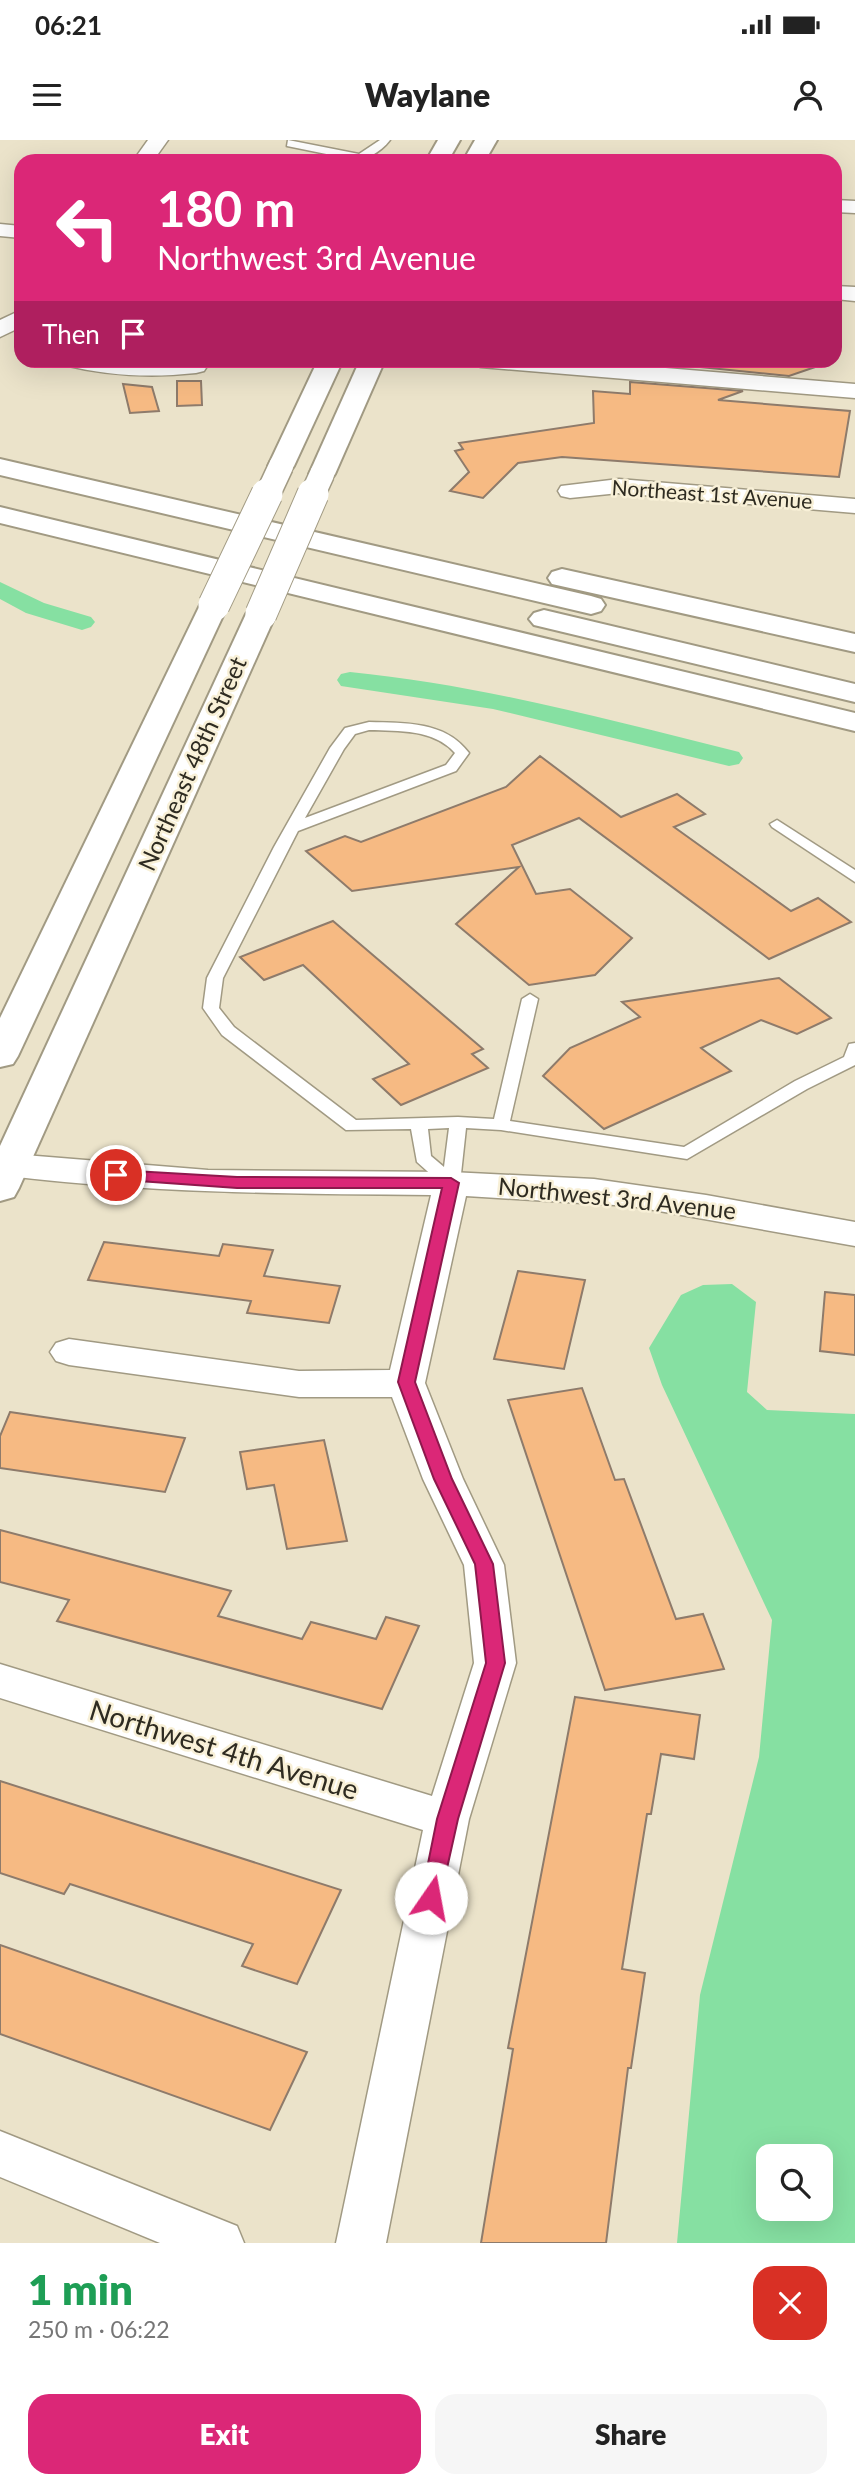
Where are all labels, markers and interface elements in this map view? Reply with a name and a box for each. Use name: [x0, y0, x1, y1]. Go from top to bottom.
text: 06:21: [35, 9, 102, 41]
text: Waylane: [365, 75, 490, 114]
icon: menu: [28, 76, 66, 114]
icon: person: [789, 76, 827, 114]
text: 180 m: [157, 179, 295, 237]
icon: left: [42, 182, 133, 273]
text: Northwest 3rd Avenue: [157, 238, 476, 277]
icon: arrive: [114, 315, 152, 353]
text: Then: [42, 318, 100, 350]
street label: Northeast 1st Avenue: [611, 474, 813, 513]
street label: Northeast 48th Street: [131, 652, 252, 875]
pin: [86, 1145, 146, 1205]
icon: arrive: [97, 1156, 135, 1194]
street label: Northwest 3rd Avenue: [497, 1171, 738, 1224]
street label: Northwest 4th Avenue: [86, 1692, 363, 1806]
position arrow: [394, 1861, 468, 1935]
map controls: [756, 2144, 833, 2221]
button: search: [756, 2144, 833, 2221]
text: 1 min: [28, 2264, 133, 2314]
button: close: [753, 2266, 827, 2340]
text: 250 m · 06:22: [28, 2315, 170, 2343]
button: Exit: [28, 2394, 421, 2474]
button: Share: [435, 2394, 827, 2474]

